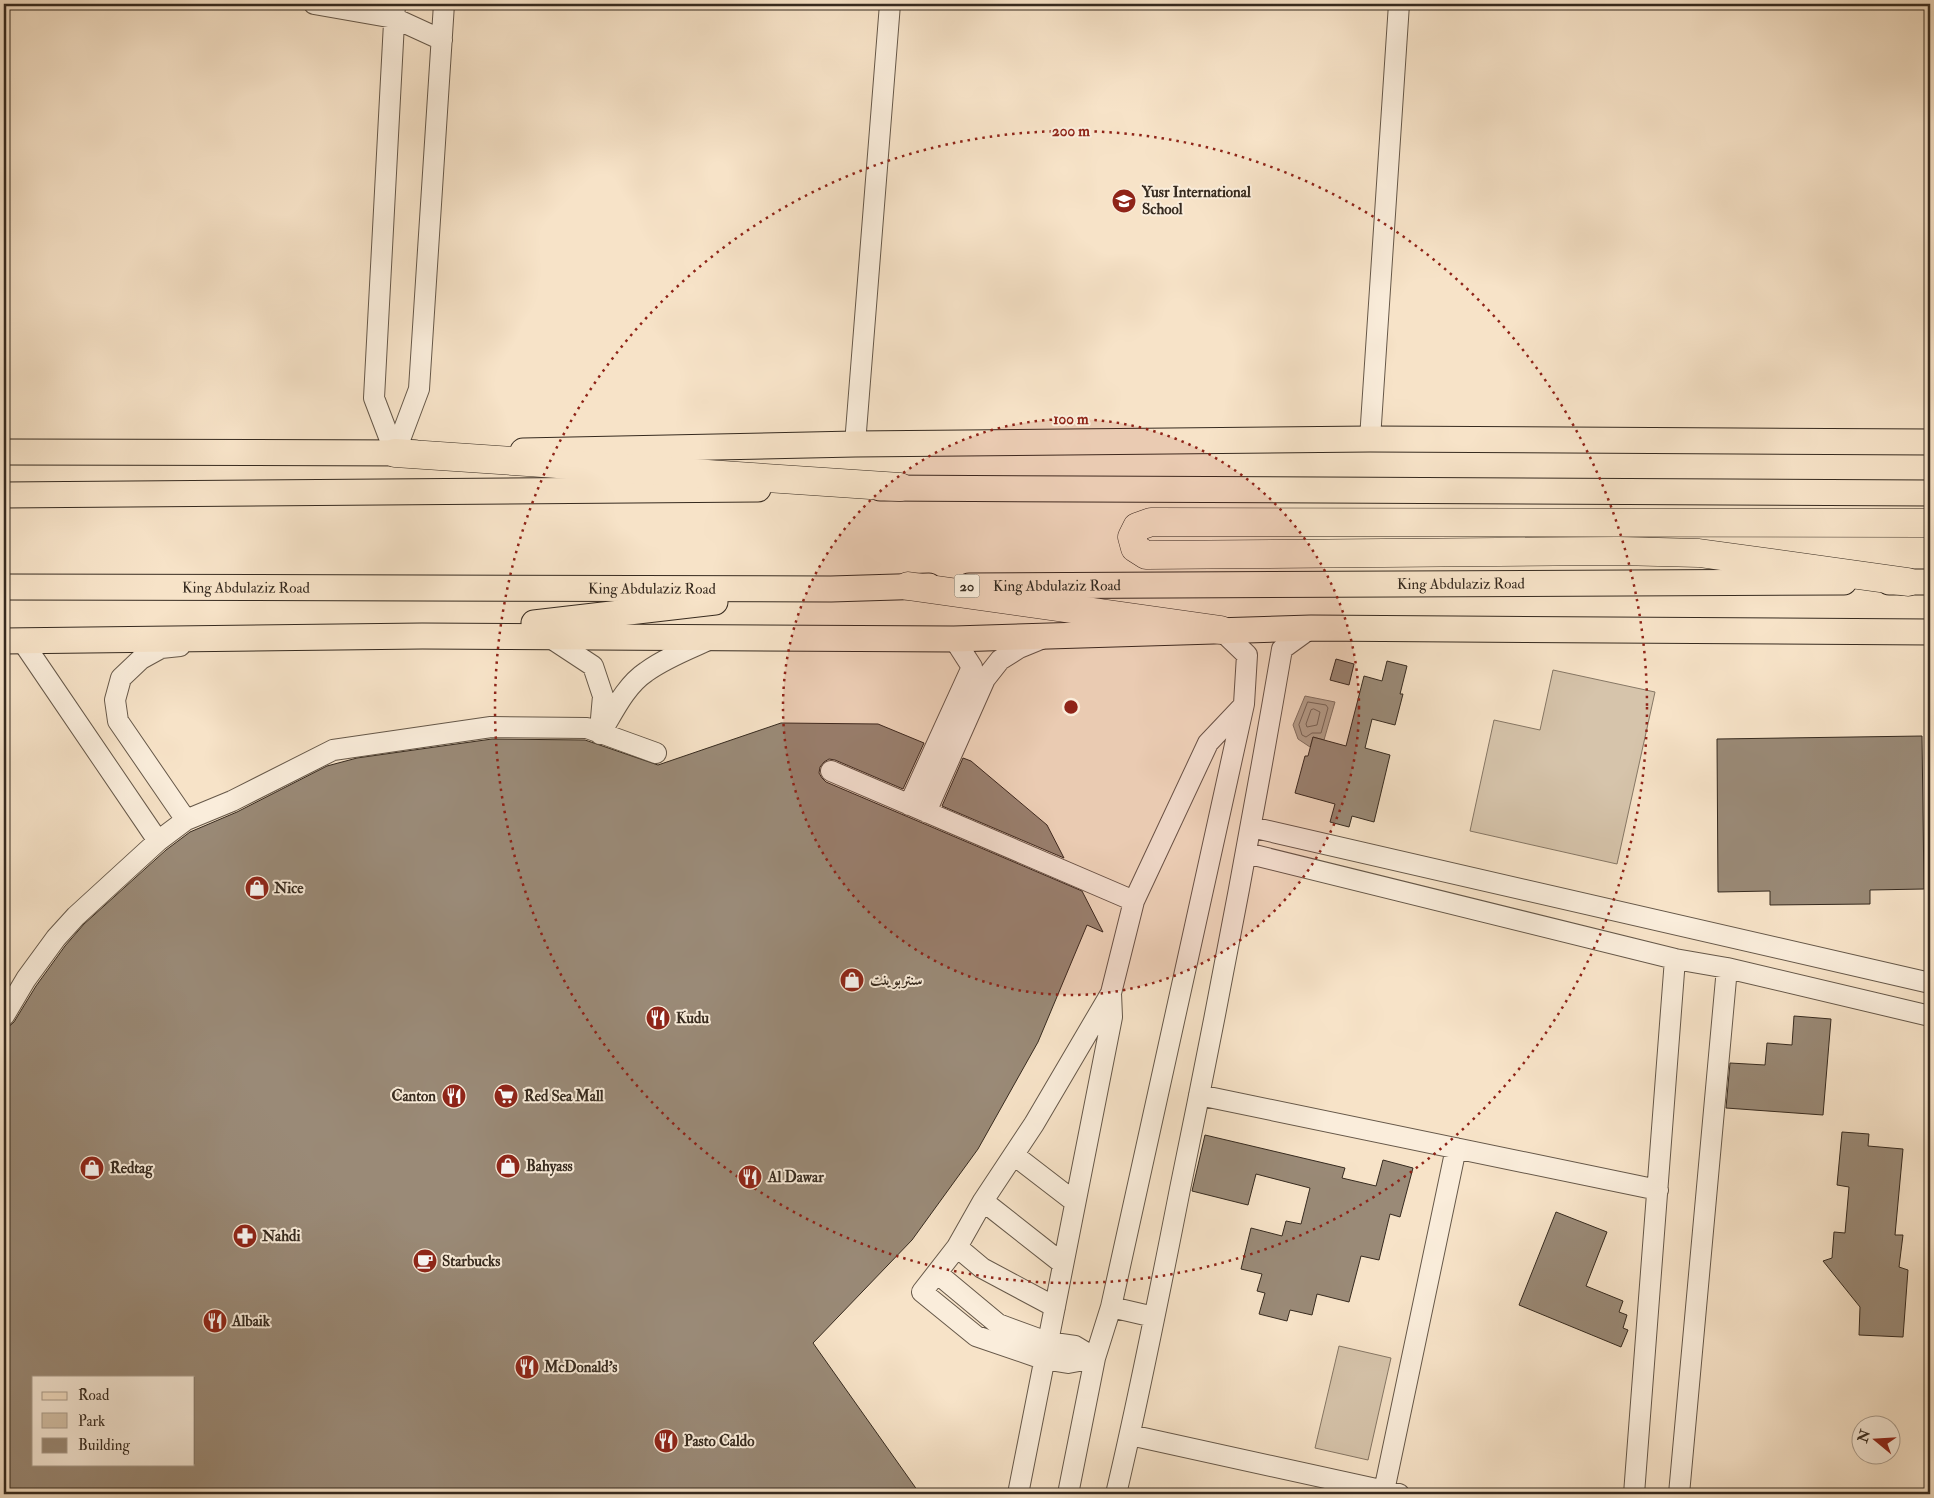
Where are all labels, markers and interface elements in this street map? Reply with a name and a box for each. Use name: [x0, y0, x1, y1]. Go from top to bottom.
text: 200 m: [1052, 122, 1090, 141]
place label: Yusr International School: [1141, 183, 1251, 219]
school or university icon: Yusr International School: [1111, 188, 1137, 214]
text: 100 m: [1053, 410, 1089, 429]
road number: 20: [954, 574, 980, 598]
street label: King Abdulaziz Road: [1397, 574, 1526, 594]
street label: King Abdulaziz Road: [993, 576, 1122, 596]
street label: King Abdulaziz Road: [182, 578, 311, 598]
street label: King Abdulaziz Road: [588, 579, 717, 599]
centre of rings: [1062, 698, 1080, 716]
shop icon: Nice: [244, 875, 270, 901]
place label: Nice: [273, 879, 304, 898]
shop icon: سنتربوينت: [839, 967, 865, 993]
place label: سنتربوينت: [870, 971, 923, 990]
restaurant icon: Kudu: [645, 1005, 671, 1031]
place label: Kudu: [676, 1009, 709, 1028]
restaurant icon: Canton: [441, 1083, 467, 1109]
supermarket icon: Red Sea Mall: [493, 1083, 519, 1109]
place label: Canton: [391, 1087, 436, 1106]
place label: Red Sea Mall: [524, 1087, 604, 1106]
shop icon: Bahyass: [495, 1153, 521, 1179]
shop icon: Redtag: [79, 1155, 105, 1181]
place label: Bahyass: [526, 1157, 573, 1177]
place label: Redtag: [110, 1159, 153, 1179]
restaurant icon: Al Dawar: [737, 1164, 763, 1190]
place label: Al Dawar: [767, 1168, 824, 1187]
pharmacy icon: Nahdi: [232, 1223, 258, 1249]
place label: Nahdi: [261, 1227, 300, 1246]
cafe icon: Starbucks: [412, 1248, 438, 1274]
place label: Starbucks: [442, 1252, 500, 1271]
restaurant icon: Albaik: [202, 1308, 228, 1334]
place label: Albaik: [231, 1312, 271, 1331]
restaurant icon: McDonald's: [514, 1354, 540, 1380]
place label: McDonald's: [543, 1358, 617, 1377]
legend: [32, 1376, 195, 1466]
text: Road: [78, 1386, 110, 1405]
text: Park: [78, 1412, 105, 1431]
north arrow: [1852, 1416, 1902, 1466]
text: N: [1854, 1427, 1874, 1446]
restaurant icon: Pasto Caldo: [653, 1428, 679, 1454]
place label: Pasto Caldo: [684, 1432, 755, 1451]
text: Building: [78, 1436, 130, 1455]

